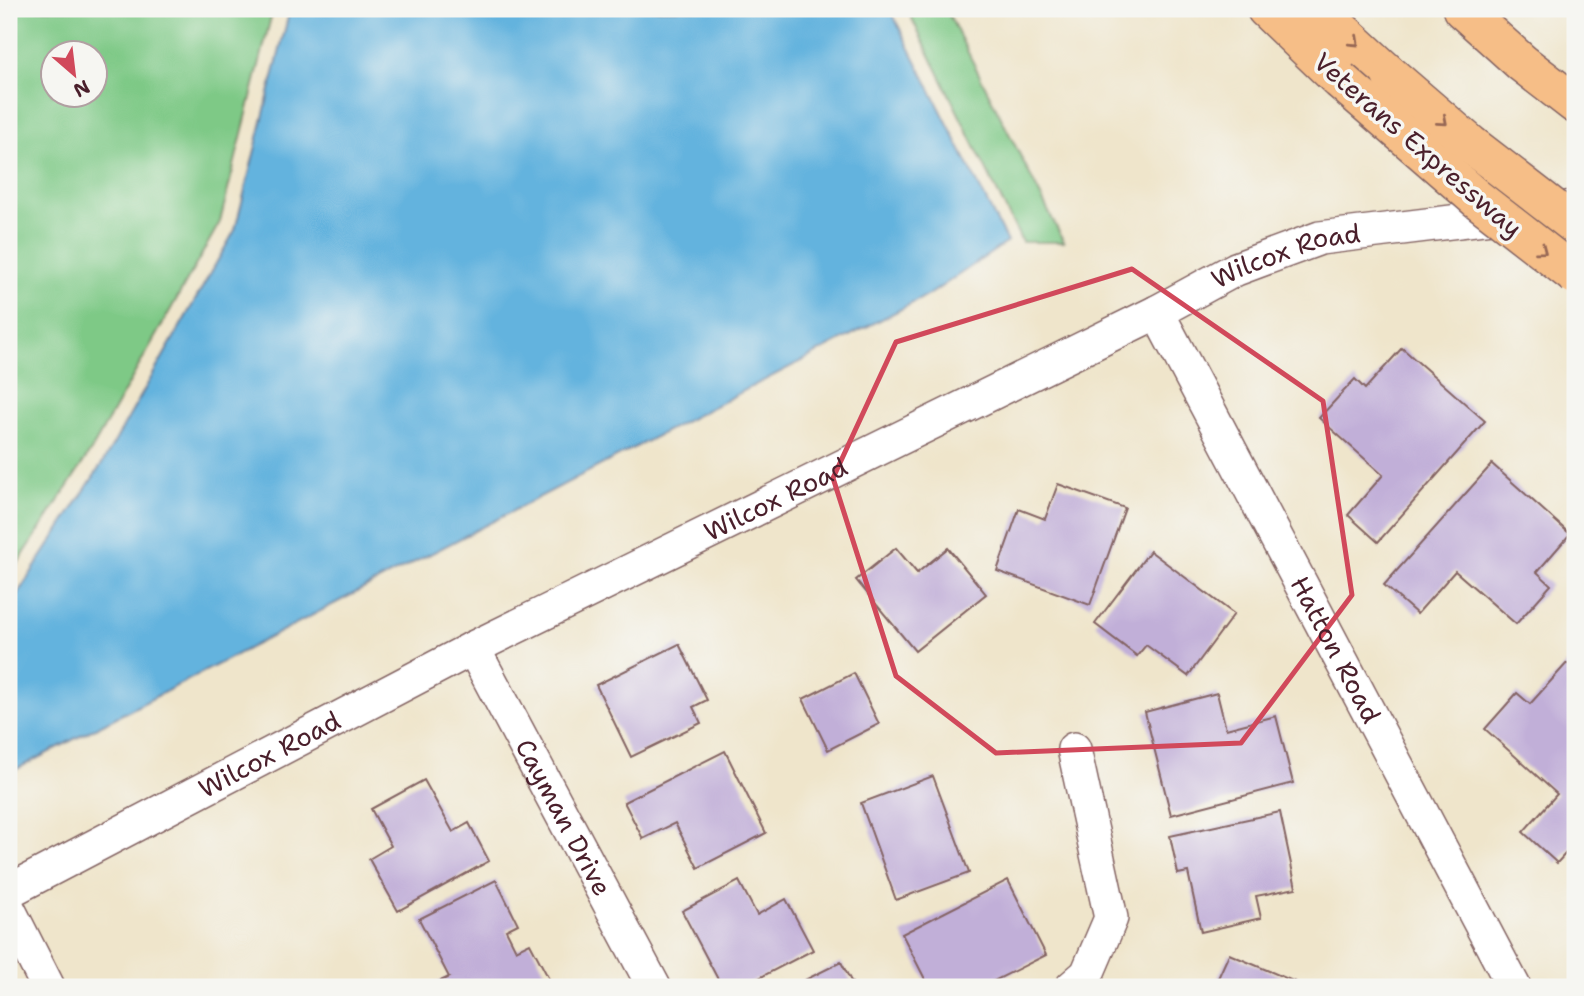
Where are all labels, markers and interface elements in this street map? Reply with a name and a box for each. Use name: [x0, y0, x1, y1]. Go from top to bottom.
one-way arrow: [1347, 34, 1360, 47]
north arrow: [38, 38, 108, 108]
street label: Veterans Expressway: [1307, 44, 1530, 245]
text: N: [69, 74, 94, 103]
one-way arrow: [1435, 113, 1448, 125]
street label: Wilcox Road: [1205, 215, 1362, 296]
one-way arrow: [1534, 242, 1547, 255]
street label: Wilcox Road: [698, 449, 853, 549]
street label: Hatton Road: [1283, 570, 1389, 729]
street label: Wilcox Road: [192, 703, 346, 806]
street label: Cayman Drive: [508, 732, 620, 902]

